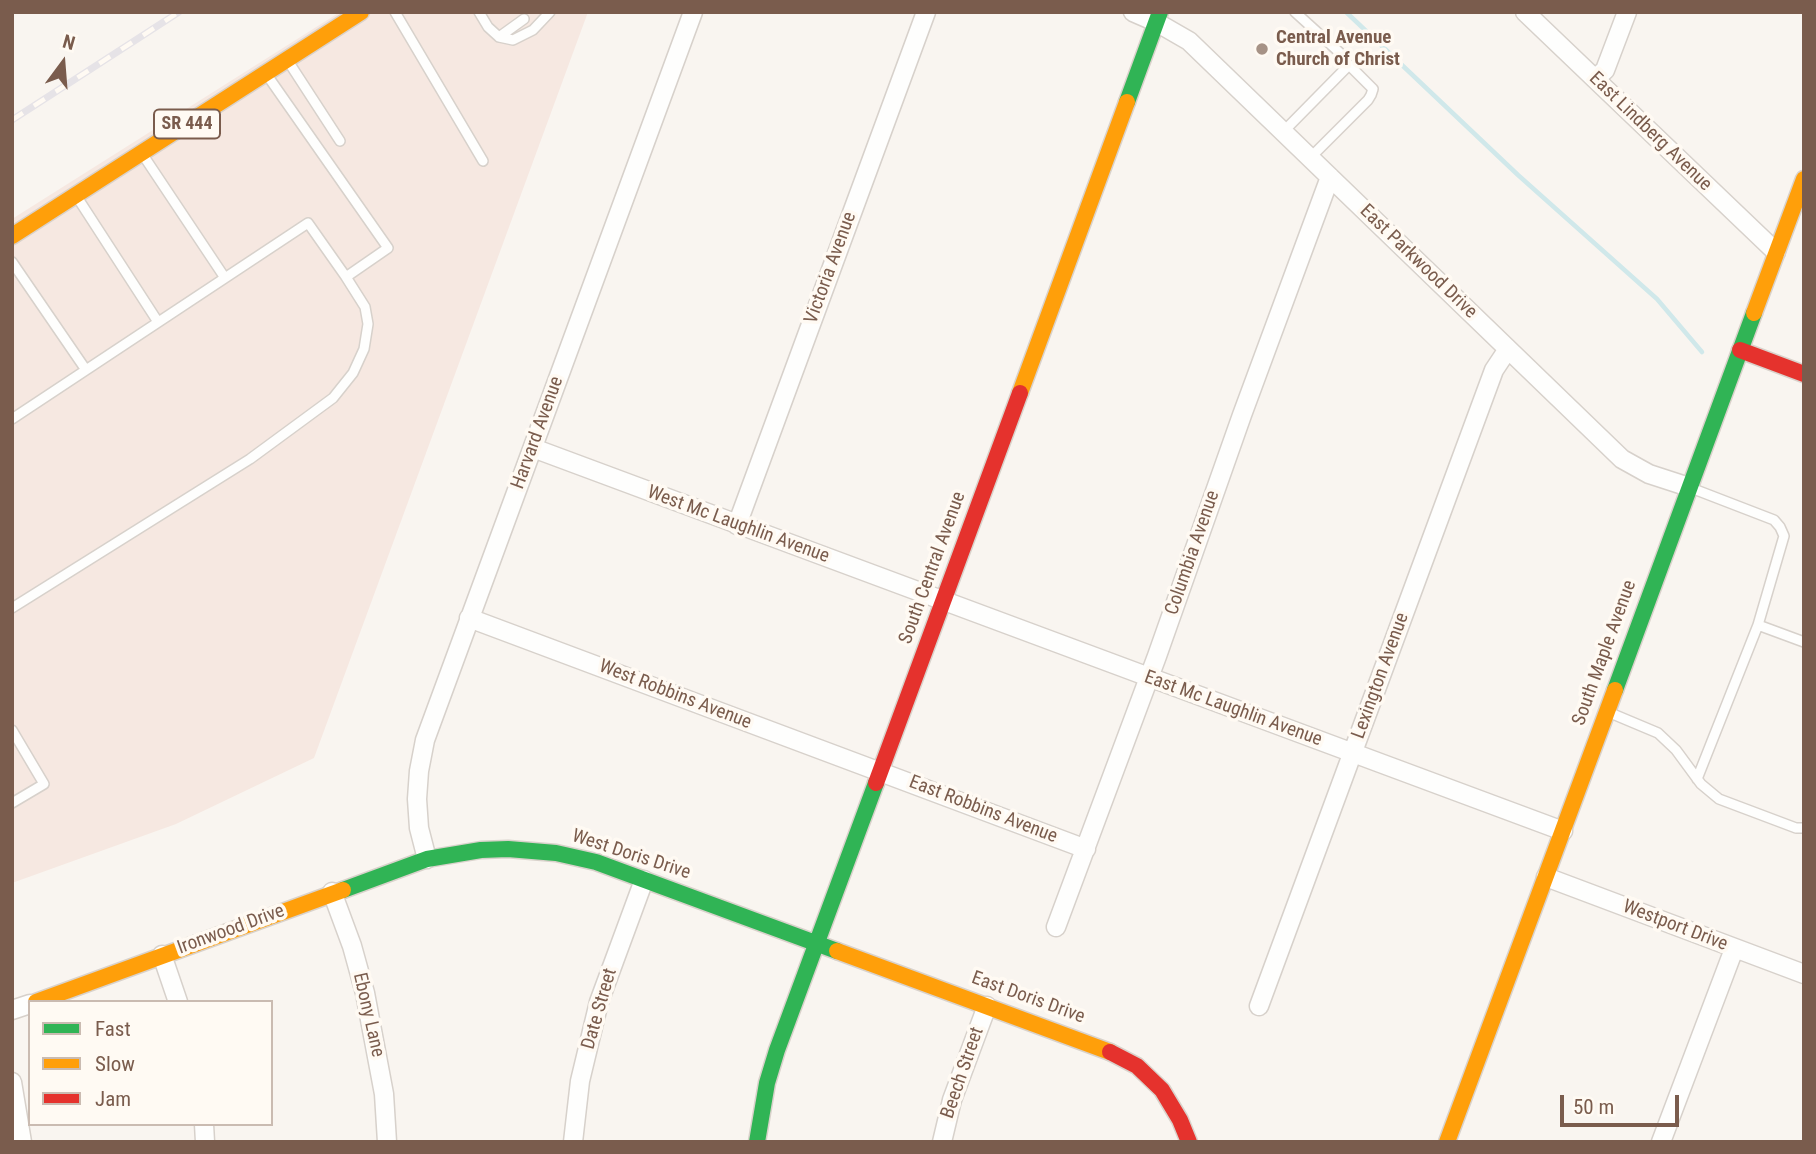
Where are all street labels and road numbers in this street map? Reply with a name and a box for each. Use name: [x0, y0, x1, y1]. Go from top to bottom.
street label: East Lindberg Avenue: [1584, 68, 1716, 196]
road number: SR 444: [154, 110, 220, 139]
street label: East Parkwood Drive: [1355, 200, 1481, 324]
street label: Victoria Avenue: [800, 209, 862, 327]
street label: Harvard Avenue: [507, 374, 569, 492]
street label: West Mc Laughlin Avenue: [644, 481, 832, 569]
street label: Columbia Avenue: [1161, 488, 1225, 618]
street label: South Central Avenue: [895, 489, 971, 647]
street label: South Maple Avenue: [1568, 577, 1642, 729]
street label: Lexington Avenue: [1348, 610, 1414, 742]
street label: West Robbins Avenue: [596, 655, 754, 735]
street label: East Mc Laughlin Avenue: [1141, 666, 1325, 752]
street label: East Robbins Avenue: [906, 771, 1060, 849]
street label: West Doris Drive: [569, 825, 693, 885]
street label: Westport Drive: [1619, 896, 1731, 956]
street label: Ironwood Drive: [174, 900, 288, 960]
street label: Date Street: [578, 966, 622, 1052]
street label: East Doris Drive: [968, 967, 1088, 1029]
street label: Ebony Lane: [347, 971, 389, 1059]
street label: Beech Street: [937, 1024, 989, 1122]

